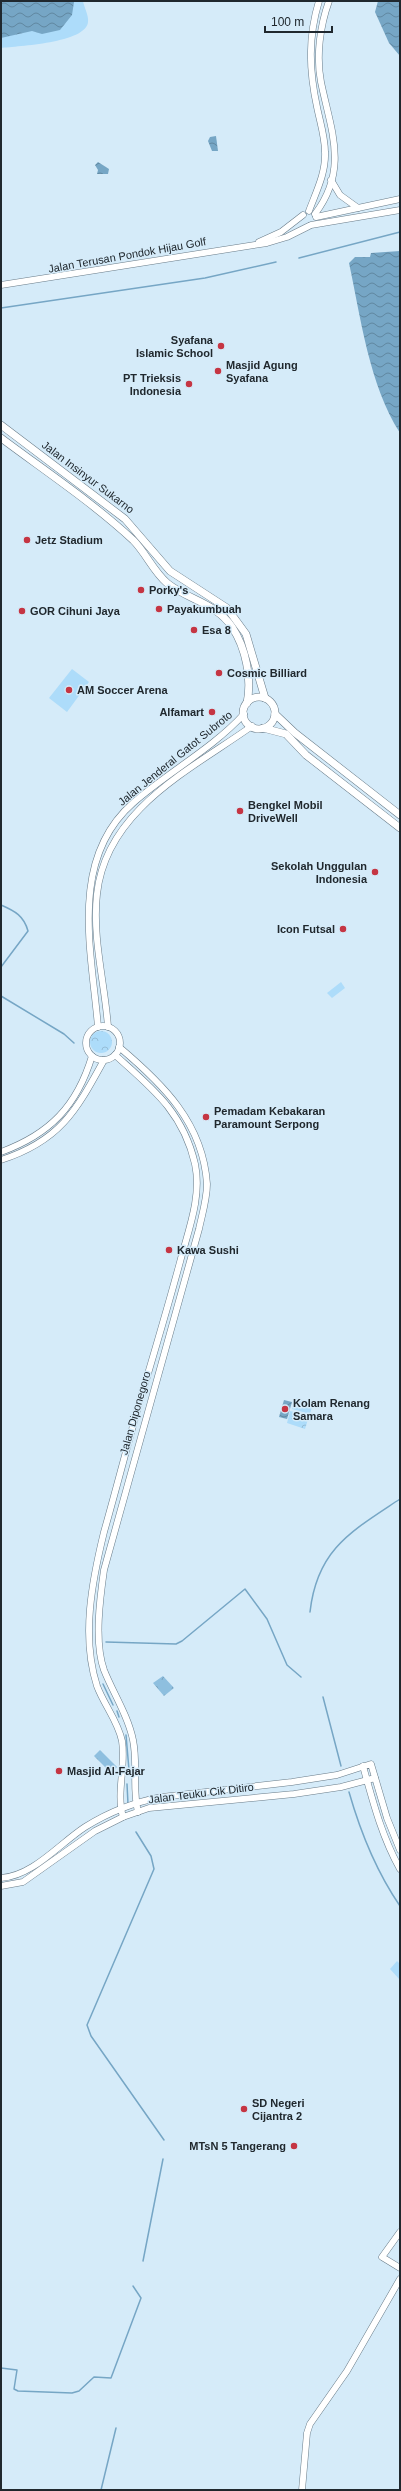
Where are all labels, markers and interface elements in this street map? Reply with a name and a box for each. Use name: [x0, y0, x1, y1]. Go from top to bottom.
scale bar: [265, 8, 332, 34]
text: 100 m: [271, 15, 304, 29]
street label: Jalan Terusan Pondok Hijau Golf: [47, 235, 208, 275]
place label: Syafana Islamic School: [136, 334, 214, 359]
marker: Syafana Islamic School: [216, 341, 226, 351]
place label: Masjid Agung Syafana: [226, 359, 298, 384]
marker: Masjid Agung Syafana: [213, 366, 223, 376]
place label: PT Trieksis Indonesia: [123, 372, 182, 397]
marker: PT Trieksis Indonesia: [184, 379, 194, 389]
street label: Jalan Insinyur Sukarno: [40, 439, 136, 515]
place label: Jetz Stadium: [35, 534, 103, 546]
marker: Jetz Stadium: [22, 535, 32, 545]
place label: Porky's: [149, 584, 188, 596]
marker: Porky's: [136, 585, 146, 595]
place label: Payakumbuah: [167, 603, 242, 615]
marker: Payakumbuah: [154, 604, 164, 614]
place label: GOR Cihuni Jaya: [30, 605, 121, 617]
marker: GOR Cihuni Jaya: [17, 606, 27, 616]
place label: Esa 8: [202, 624, 231, 636]
marker: Esa 8: [189, 625, 199, 635]
place label: Cosmic Billiard: [227, 667, 307, 679]
marker: Cosmic Billiard: [214, 668, 224, 678]
place label: AM Soccer Arena: [77, 684, 169, 696]
marker: AM Soccer Arena: [64, 685, 74, 695]
place label: Alfamart: [159, 706, 204, 718]
marker: Alfamart: [207, 707, 217, 717]
street label: Jalan Jenderal Gatot Subroto: [116, 708, 234, 808]
place label: Bengkel Mobil DriveWell: [248, 799, 323, 824]
marker: Bengkel Mobil DriveWell: [235, 806, 245, 816]
place label: Sekolah Unggulan Indonesia: [271, 860, 368, 885]
marker: Sekolah Unggulan Indonesia: [370, 867, 380, 877]
place label: Icon Futsal: [277, 923, 335, 935]
marker: Icon Futsal: [338, 924, 348, 934]
place label: Pemadam Kebakaran Paramount Serpong: [214, 1105, 326, 1130]
marker: Pemadam Kebakaran Paramount Serpong: [201, 1112, 211, 1122]
place label: Kawa Sushi: [177, 1244, 239, 1256]
marker: Kawa Sushi: [164, 1245, 174, 1255]
street label: Jalan Diponegoro: [117, 1370, 153, 1456]
place label: Kolam Renang Samara: [293, 1397, 370, 1422]
marker: Kolam Renang Samara: [280, 1404, 290, 1414]
place label: Masjid Al-Fajar: [67, 1765, 146, 1777]
marker: Masjid Al-Fajar: [54, 1766, 64, 1776]
street label: Jalan Teuku Cik Ditiro: [148, 1781, 254, 1805]
place label: SD Negeri Cijantra 2: [252, 2097, 305, 2122]
marker: SD Negeri Cijantra 2: [239, 2104, 249, 2114]
place label: MTsN 5 Tangerang: [189, 2140, 286, 2152]
marker: MTsN 5 Tangerang: [289, 2141, 299, 2151]

